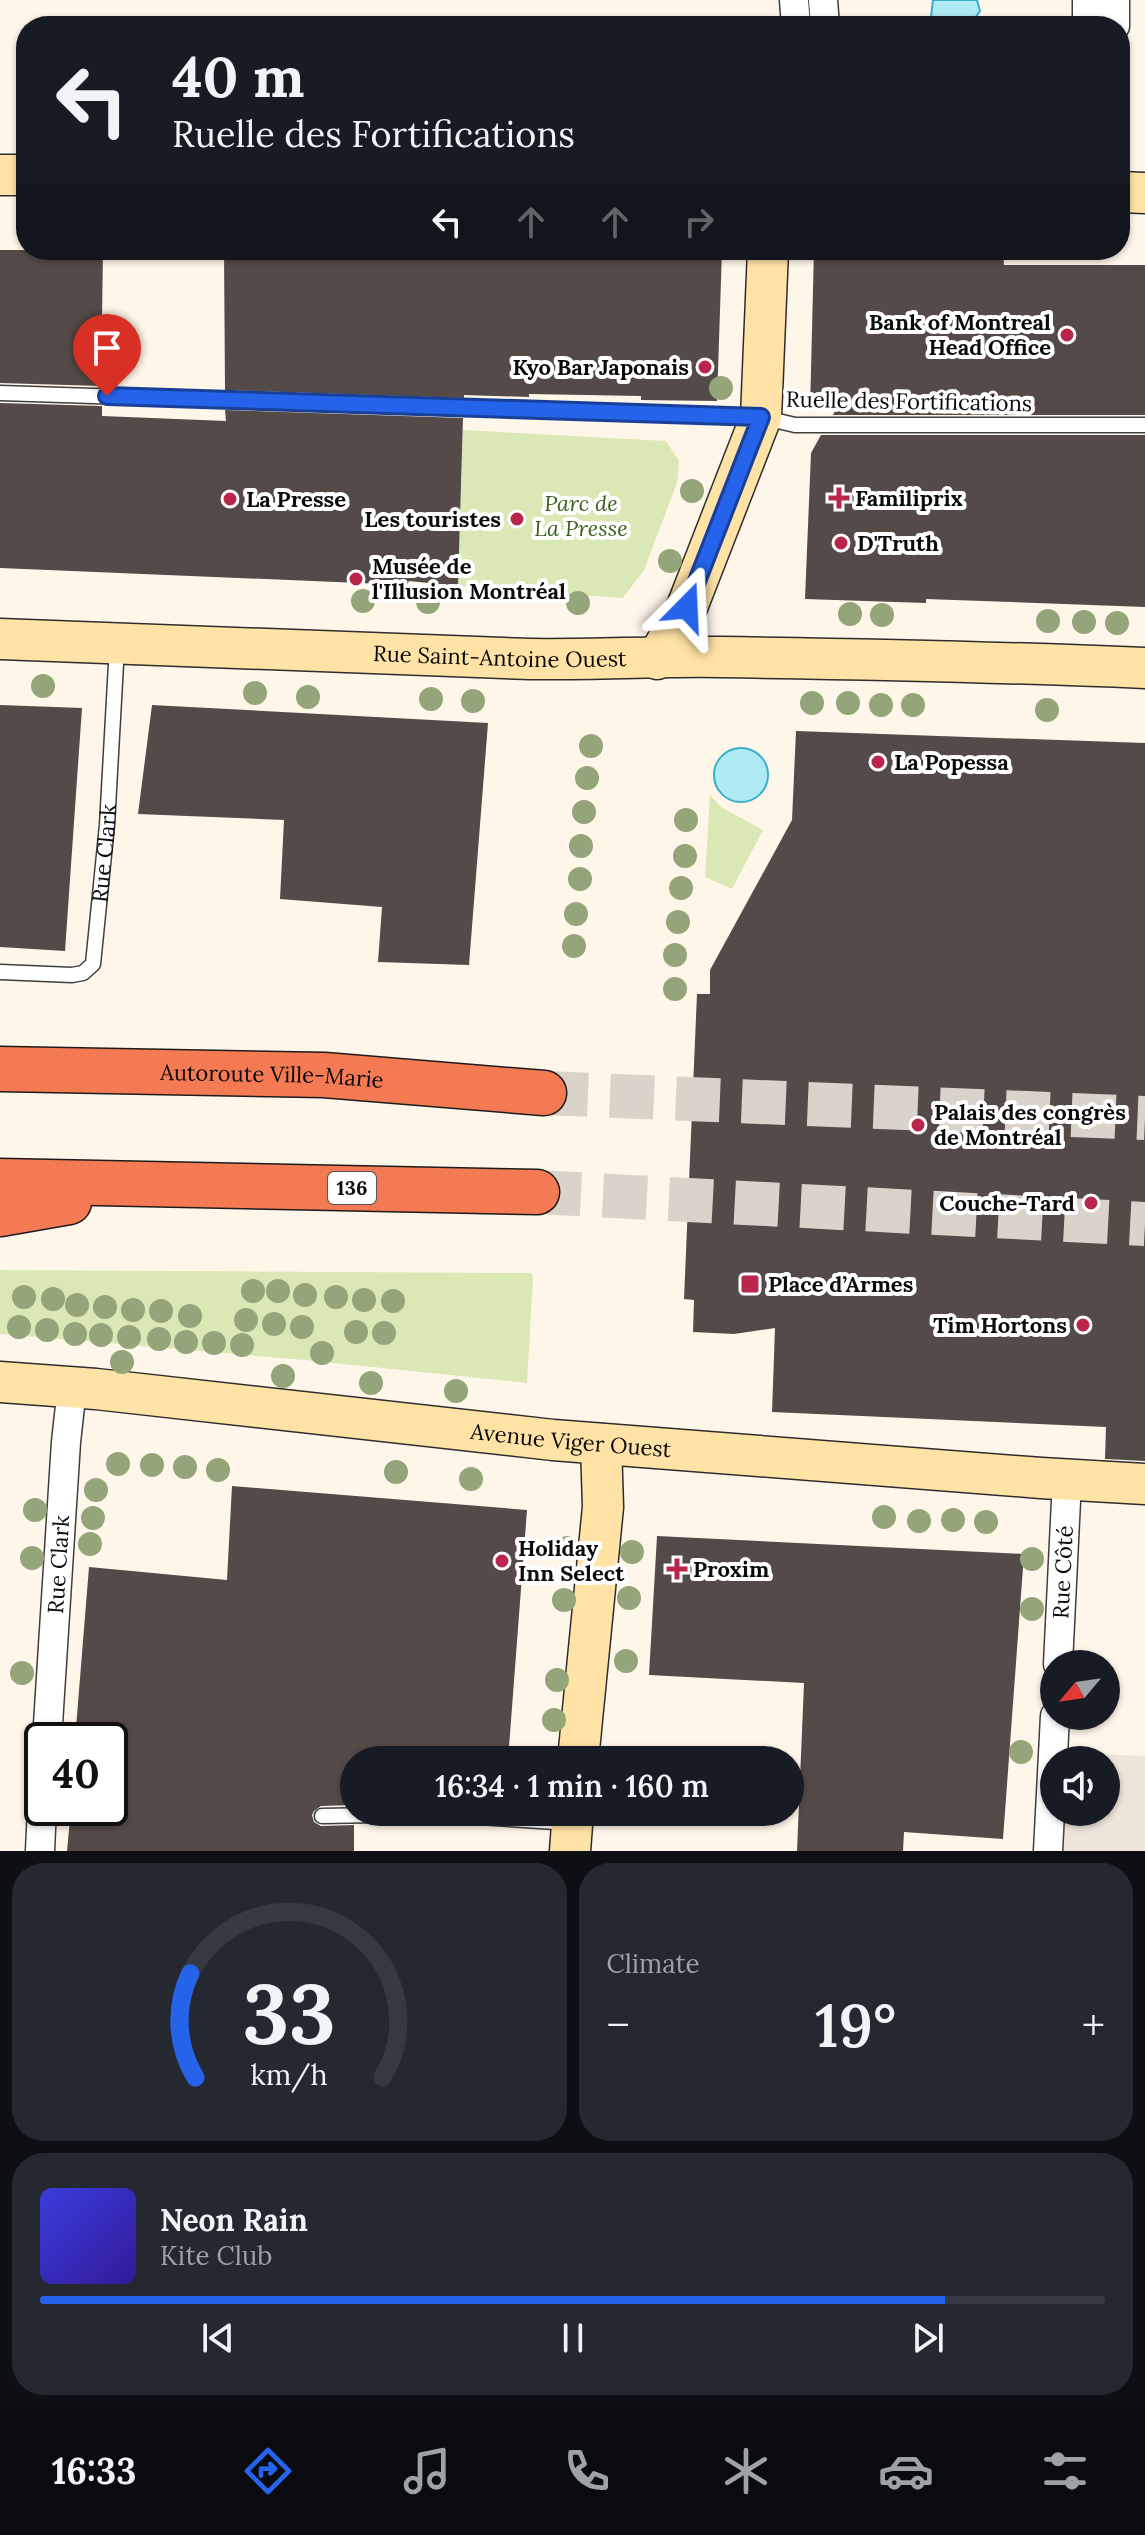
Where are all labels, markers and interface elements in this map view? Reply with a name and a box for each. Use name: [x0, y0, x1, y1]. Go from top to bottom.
text: 40 m: [172, 41, 305, 112]
icon: left: [40, 48, 144, 152]
text: Ruelle des Fortifications: [172, 111, 575, 157]
icon: left: [425, 200, 469, 244]
icon: ahead: [509, 200, 553, 244]
icon: ahead: [593, 200, 637, 244]
icon: right: [677, 200, 721, 244]
place label: Bank of Montreal Head Office: [869, 308, 1051, 361]
pin: [73, 314, 141, 396]
icon: arrive: [85, 326, 129, 370]
marker: Bank of Montreal Head Office: [1058, 326, 1076, 344]
place label: Kyo Bar Japonais: [512, 353, 689, 381]
marker: Kyo Bar Japonais: [696, 358, 714, 376]
street label: Ruelle des Fortifications: [786, 385, 1032, 417]
place label: Familiprix: [855, 484, 963, 512]
place label: La Presse: [246, 485, 346, 513]
park label: Parc de La Presse: [534, 489, 628, 542]
marker: Familiprix: [830, 489, 848, 507]
marker: La Presse: [221, 490, 239, 508]
place label: Les touristes: [364, 505, 501, 533]
marker: Les touristes: [508, 510, 526, 528]
place label: D'Truth: [857, 529, 939, 557]
marker: D'Truth: [832, 534, 850, 552]
place label: Musée de l'Illusion Montréal: [372, 552, 566, 605]
position arrow: [645, 565, 729, 649]
marker: Musée de l'Illusion Montréal: [347, 570, 365, 588]
street label: Rue Saint-Antoine Ouest: [372, 639, 627, 673]
place label: La Popessa: [894, 748, 1009, 776]
marker: La Popessa: [869, 753, 887, 771]
street label: Rue Clark: [85, 803, 122, 904]
street label: Autoroute Ville-Marie: [159, 1058, 385, 1094]
place label: Palais des congrès de Montréal: [934, 1098, 1126, 1151]
marker: Palais des congrès de Montréal: [909, 1116, 927, 1134]
road number: 136: [328, 1172, 376, 1204]
place label: Couche-Tard: [939, 1189, 1075, 1217]
marker: Couche-Tard: [1082, 1194, 1100, 1212]
place label: Place d’Armes: [768, 1270, 913, 1298]
marker: Place d’Armes: [739, 1273, 761, 1295]
place label: Tim Hortons: [933, 1311, 1067, 1339]
marker: Tim Hortons: [1074, 1316, 1092, 1334]
street label: Avenue Viger Ouest: [468, 1417, 673, 1463]
street label: Rue Clark: [41, 1514, 75, 1615]
street label: Rue Côté: [1046, 1525, 1079, 1619]
place label: Holiday Inn Select: [518, 1534, 625, 1587]
marker: Holiday Inn Select: [493, 1552, 511, 1570]
place label: Proxim: [693, 1555, 769, 1583]
marker: Proxim: [668, 1560, 686, 1578]
north arrow: [1040, 1650, 1120, 1730]
map controls: [1040, 1650, 1120, 1826]
speed limit sign: 40: [24, 1722, 128, 1826]
button: sound: [1040, 1746, 1120, 1826]
text: 16:34 · 1 min · 160 m: [435, 1767, 709, 1805]
text: Climate: [607, 1947, 700, 1980]
text: 33: [243, 1960, 336, 2067]
text: 19°: [815, 1987, 897, 2063]
text: −: [607, 1997, 630, 2053]
text: +: [1082, 1997, 1105, 2053]
text: km/h: [251, 2056, 328, 2093]
text: Neon Rain: [160, 2201, 308, 2239]
text: Kite Club: [160, 2239, 272, 2272]
icon: previous: [196, 2316, 240, 2360]
icon: pause: [551, 2316, 595, 2360]
icon: next: [906, 2316, 950, 2360]
icon: directions: [240, 2443, 296, 2499]
icon: music: [399, 2443, 455, 2499]
icon: phone: [559, 2443, 615, 2499]
icon: climate: [718, 2443, 774, 2499]
icon: car: [878, 2443, 934, 2499]
icon: filters: [1037, 2443, 1093, 2499]
text: 16:33: [52, 2448, 136, 2494]

